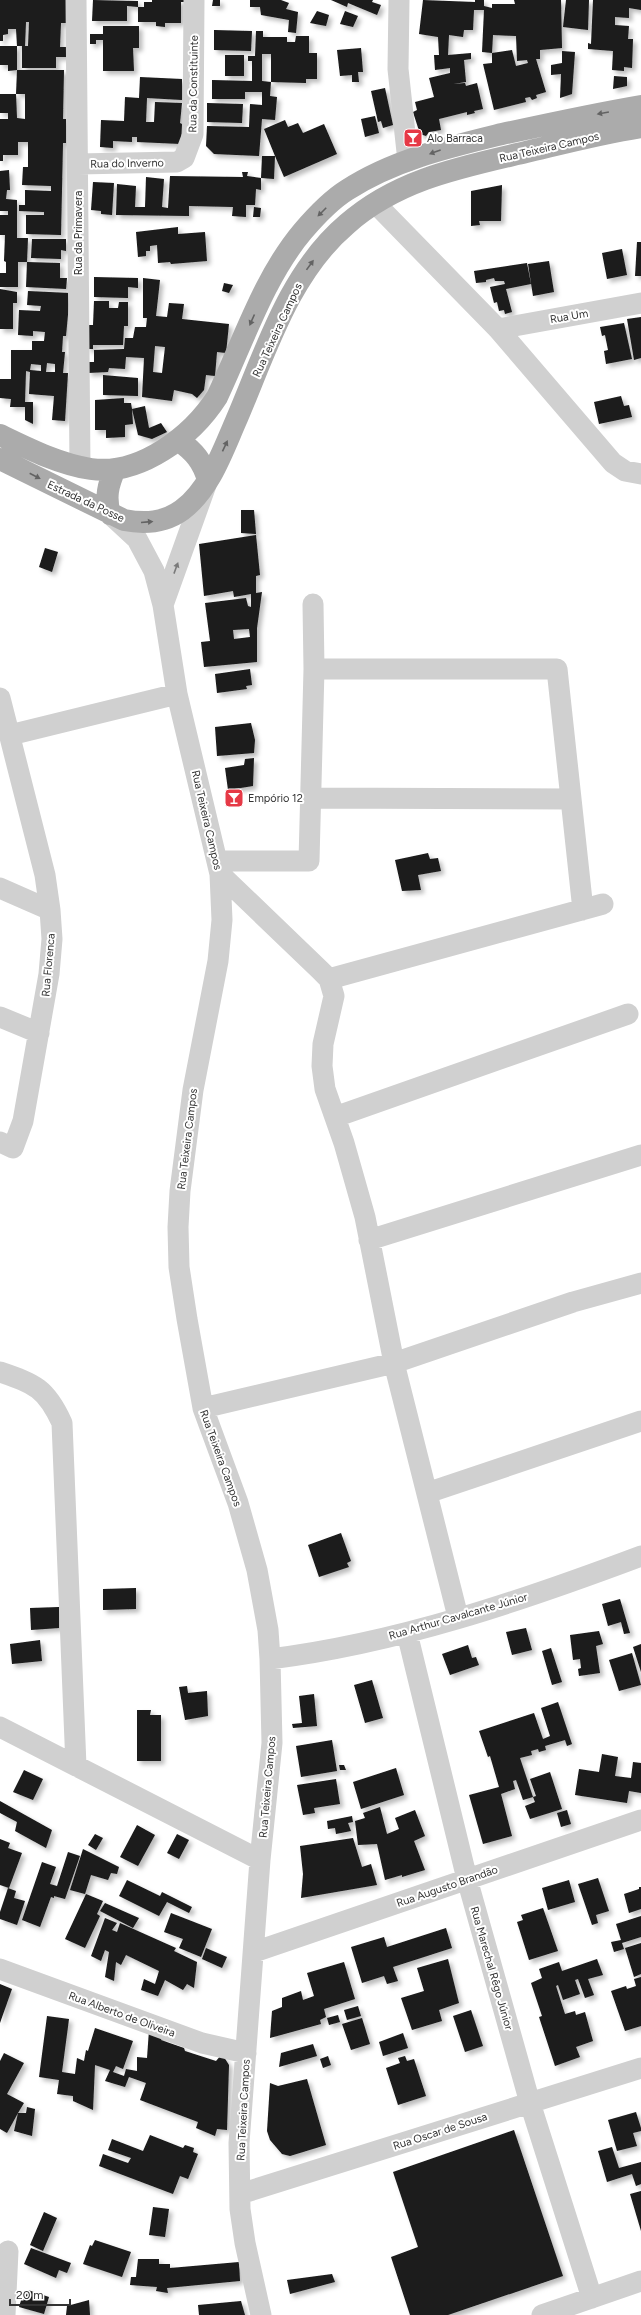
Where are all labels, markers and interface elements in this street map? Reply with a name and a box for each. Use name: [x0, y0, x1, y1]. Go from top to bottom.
street label: Rua da Constituinte: [186, 35, 201, 133]
one-way arrow: [596, 110, 609, 116]
bar icon: Alo Barraca: [402, 127, 424, 149]
street label: Rua Teixeira Campos: [498, 130, 600, 165]
place label: Alo Barraca: [427, 132, 483, 145]
one-way arrow: [429, 149, 441, 155]
street label: Rua do Inverno: [90, 156, 164, 171]
street label: Rua da Primavera: [72, 191, 85, 275]
one-way arrow: [317, 207, 327, 217]
one-way arrow: [306, 259, 314, 270]
street label: Rua Teixeira Campos: [250, 281, 305, 379]
street label: Rua Um: [549, 307, 589, 326]
one-way arrow: [249, 315, 255, 326]
one-way arrow: [222, 440, 228, 451]
one-way arrow: [29, 473, 41, 480]
street label: Estrada da Posse: [45, 478, 126, 525]
one-way arrow: [141, 519, 153, 526]
one-way arrow: [173, 562, 179, 574]
street label: Rua Teixeira Campos: [189, 769, 224, 871]
bar icon: Empório 12: [223, 787, 245, 809]
place label: Empório 12: [248, 792, 303, 805]
street label: Rua Florenca: [39, 933, 58, 997]
street label: Rua Teixeira Campos: [175, 1088, 200, 1190]
street label: Rua Teixeira Campos: [197, 1408, 244, 1508]
street label: Rua Arthur Cavalcante Júnior: [387, 1590, 529, 1643]
street label: Rua Teixeira Campos: [257, 1736, 278, 1838]
street label: Rua Augusto Brandão: [395, 1863, 500, 1910]
street label: Rua Marechal Rêgo Júnior: [468, 1905, 515, 2032]
street label: Rua Alberto de Oliveira: [67, 1989, 177, 2040]
street label: Rua Teixeira Campos: [234, 2059, 253, 2161]
street label: Rua Oscar de Sousa: [391, 2110, 489, 2153]
scale bar: [10, 2281, 70, 2307]
text: 20 m: [16, 2288, 44, 2302]

